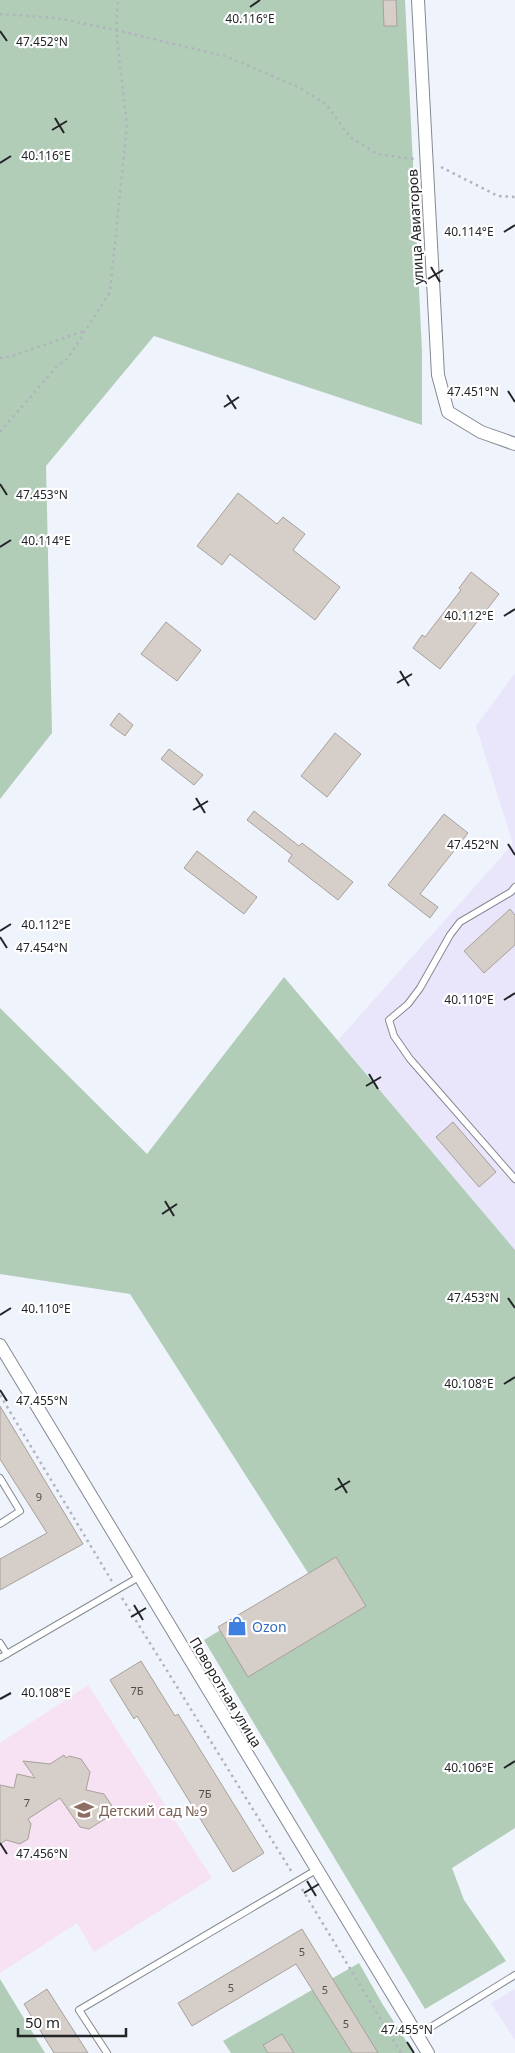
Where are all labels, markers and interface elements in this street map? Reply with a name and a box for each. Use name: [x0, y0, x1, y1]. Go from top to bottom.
text: 40.116°E: [225, 10, 275, 27]
text: 47.452°N: [16, 33, 68, 50]
text: 40.116°E: [21, 147, 71, 164]
street label: улица Авиаторов: [402, 169, 428, 285]
text: 40.114°E: [444, 223, 494, 240]
text: 47.451°N: [447, 383, 499, 400]
text: 47.453°N: [16, 486, 68, 503]
text: 40.114°E: [21, 532, 71, 549]
text: 40.112°E: [444, 607, 494, 624]
text: 47.452°N: [447, 836, 499, 853]
text: 40.112°E: [21, 916, 71, 933]
text: 47.454°N: [16, 939, 68, 956]
text: 40.110°E: [444, 991, 494, 1008]
text: 47.453°N: [447, 1289, 499, 1306]
text: 40.110°E: [21, 1300, 71, 1317]
text: 40.108°E: [444, 1375, 494, 1392]
text: 47.455°N: [16, 1392, 68, 1409]
house number: 9: [36, 1489, 42, 1504]
shop icon: Ozon: [226, 1615, 248, 1637]
place label: Ozon: [252, 1617, 287, 1636]
street label: Поворотная улица: [185, 1633, 267, 1751]
house number: 7Б: [130, 1683, 144, 1698]
text: 40.108°E: [21, 1684, 71, 1701]
text: 40.106°E: [444, 1759, 494, 1776]
house number: 7Б: [198, 1786, 212, 1801]
house number: 7: [24, 1795, 30, 1810]
school or university icon: Детский сад №9: [73, 1799, 95, 1821]
place label: Детский сад №9: [99, 1801, 208, 1820]
text: 47.456°N: [16, 1845, 68, 1862]
house number: 5: [299, 1944, 305, 1959]
house number: 5: [228, 1980, 234, 1995]
house number: 5: [322, 1982, 328, 1997]
scale bar: [18, 2006, 125, 2038]
text: 50 m: [25, 2012, 60, 2032]
house number: 5: [343, 2016, 349, 2031]
text: 47.455°N: [381, 2021, 433, 2038]

